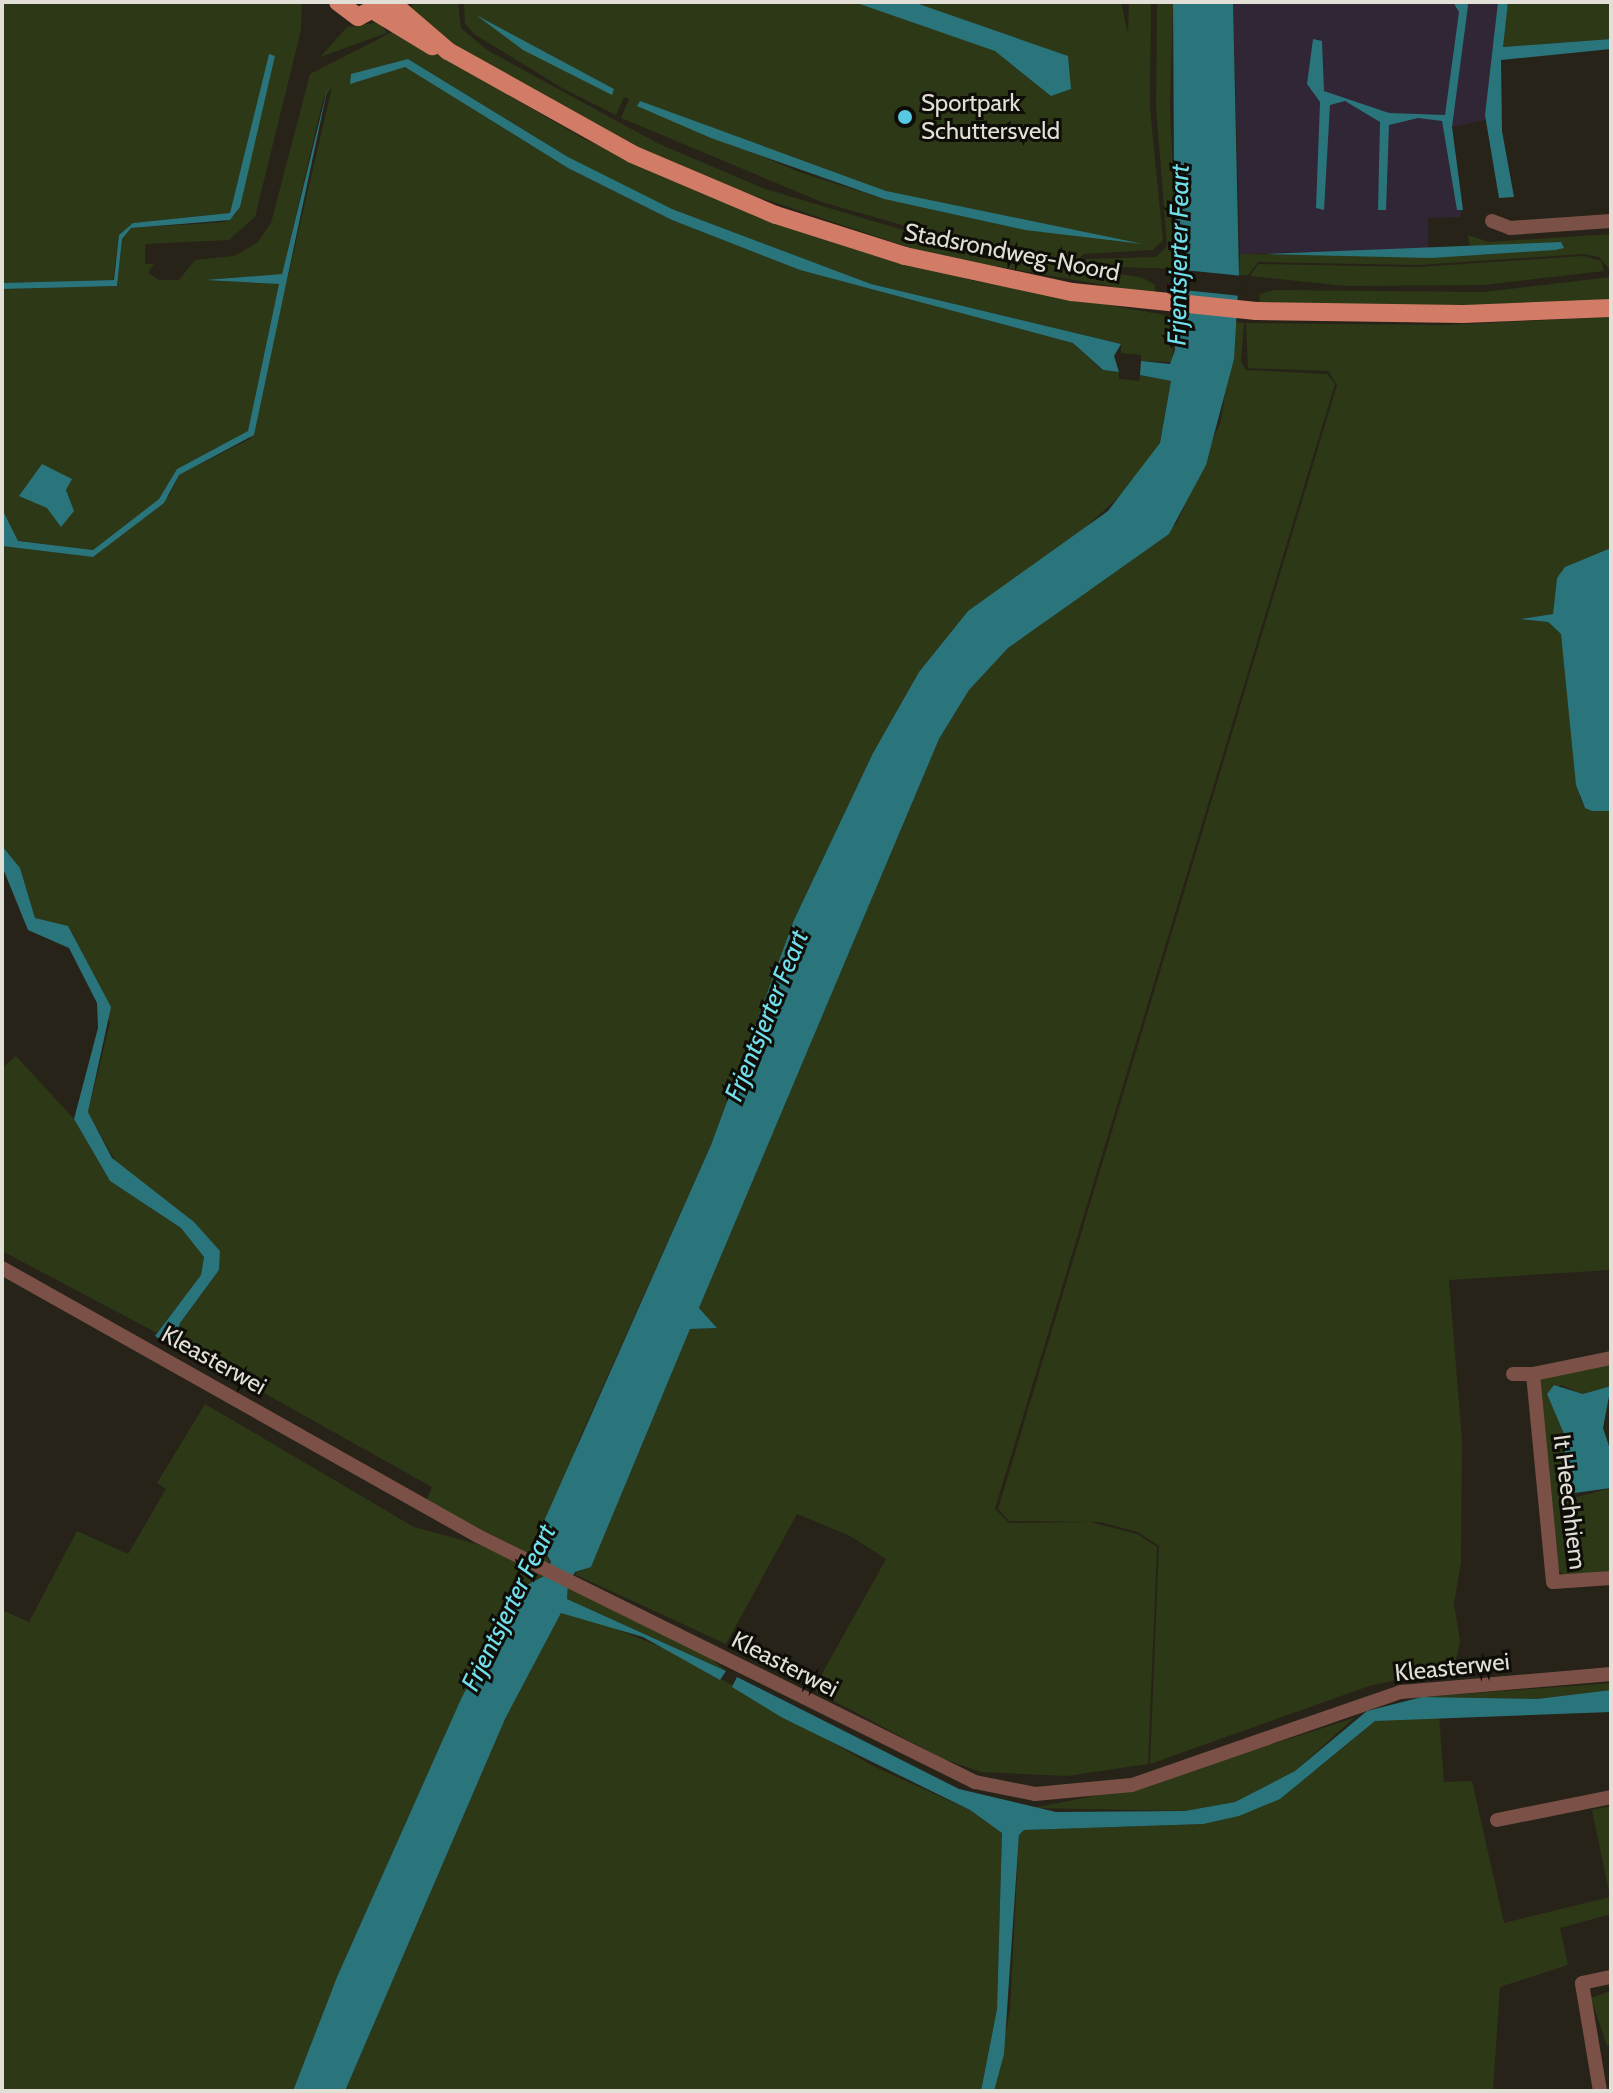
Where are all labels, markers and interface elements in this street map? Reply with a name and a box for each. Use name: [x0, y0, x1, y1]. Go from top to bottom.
place label: Sportpark Schuttersveld: [921, 89, 1060, 145]
marker: Sportpark Schuttersveld: [896, 108, 914, 126]
water label: Frjentsjerter Feart: [1162, 164, 1196, 346]
street label: Stadsrondweg-Noord: [902, 217, 1122, 287]
water label: Frjentsjerter Feart: [719, 926, 815, 1106]
street label: Kleasterwei: [157, 1319, 271, 1401]
street label: It Heechhiem: [1547, 1433, 1593, 1571]
water label: Frjentsjerter Feart: [455, 1520, 563, 1696]
street label: Kleasterwei: [727, 1625, 843, 1703]
street label: Kleasterwei: [1393, 1647, 1511, 1687]

